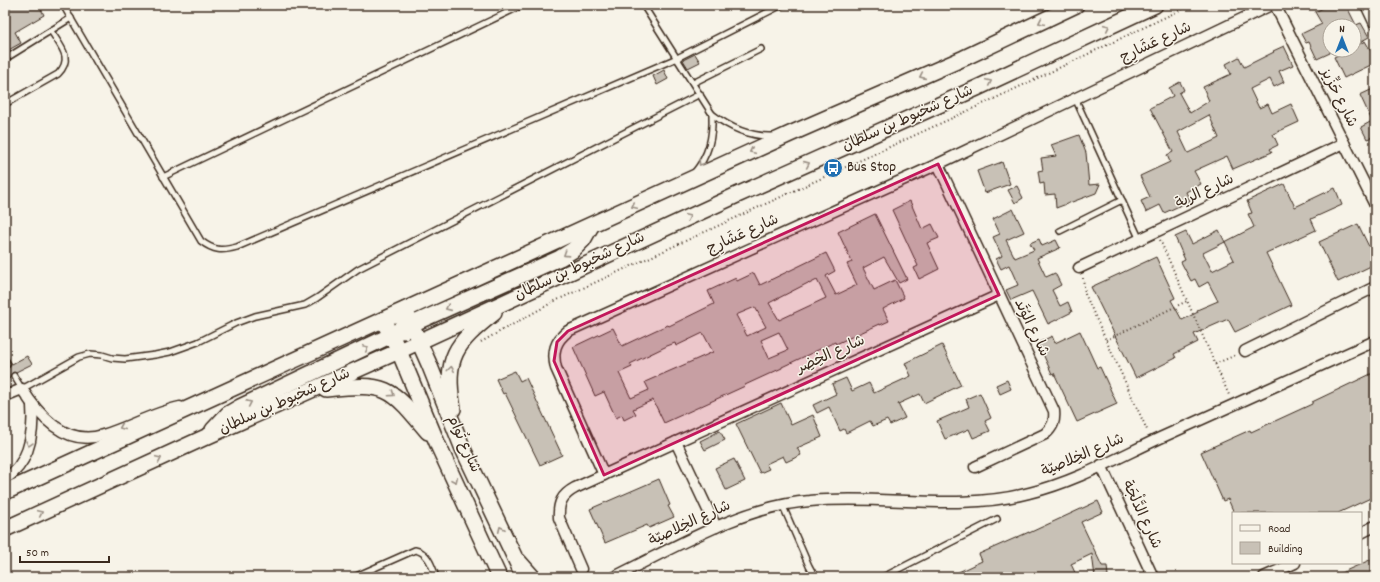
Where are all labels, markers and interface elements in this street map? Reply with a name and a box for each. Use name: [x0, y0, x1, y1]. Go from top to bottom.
one-way arrow: [1037, 17, 1045, 25]
street label: شارع عَشَارِج: [1117, 17, 1195, 69]
north arrow: [1322, 18, 1362, 58]
text: N: [1339, 22, 1345, 38]
one-way arrow: [1103, 24, 1111, 32]
street label: شارع حَزِّيز: [1313, 63, 1363, 131]
one-way arrow: [919, 71, 927, 79]
one-way arrow: [985, 79, 993, 87]
street label: شارع شخبوط بن سلطان: [839, 80, 977, 158]
one-way arrow: [749, 146, 757, 154]
bus stop icon: Bus Stop: [822, 157, 844, 179]
place label: Bus Stop: [847, 157, 896, 179]
one-way arrow: [699, 159, 706, 166]
one-way arrow: [803, 160, 810, 168]
street label: شارع الرية: [1172, 169, 1238, 215]
one-way arrow: [631, 201, 638, 209]
street label: شارع عَشَارِج: [703, 209, 783, 261]
one-way arrow: [684, 214, 692, 222]
street label: شارع شخبوط بن سلطان: [511, 227, 649, 307]
one-way arrow: [563, 250, 570, 257]
street label: شارع الوُتَد: [1007, 295, 1055, 361]
one-way arrow: [445, 304, 452, 312]
street label: شارع الخِضِر: [792, 330, 869, 380]
one-way arrow: [362, 345, 370, 353]
street label: شارع شخبوط بن سلطان: [216, 363, 354, 441]
one-way arrow: [446, 366, 455, 372]
one-way arrow: [388, 389, 395, 397]
one-way arrow: [244, 400, 252, 408]
street label: شارع تُوام: [441, 412, 485, 476]
one-way arrow: [118, 423, 125, 431]
street label: شارع الخِلاصيّة: [1038, 429, 1128, 483]
one-way arrow: [25, 440, 34, 447]
one-way arrow: [154, 456, 162, 464]
one-way arrow: [450, 476, 458, 484]
street label: شارع الدَّلْجَة: [1116, 476, 1168, 553]
street label: شارع الخِلاصيّة: [645, 495, 735, 553]
one-way arrow: [36, 510, 44, 518]
legend: [1232, 512, 1362, 564]
text: Road: [1268, 521, 1290, 538]
one-way arrow: [498, 526, 506, 533]
scale bar: [20, 538, 109, 564]
text: Building: [1268, 541, 1303, 558]
text: 50 m: [26, 545, 49, 562]

